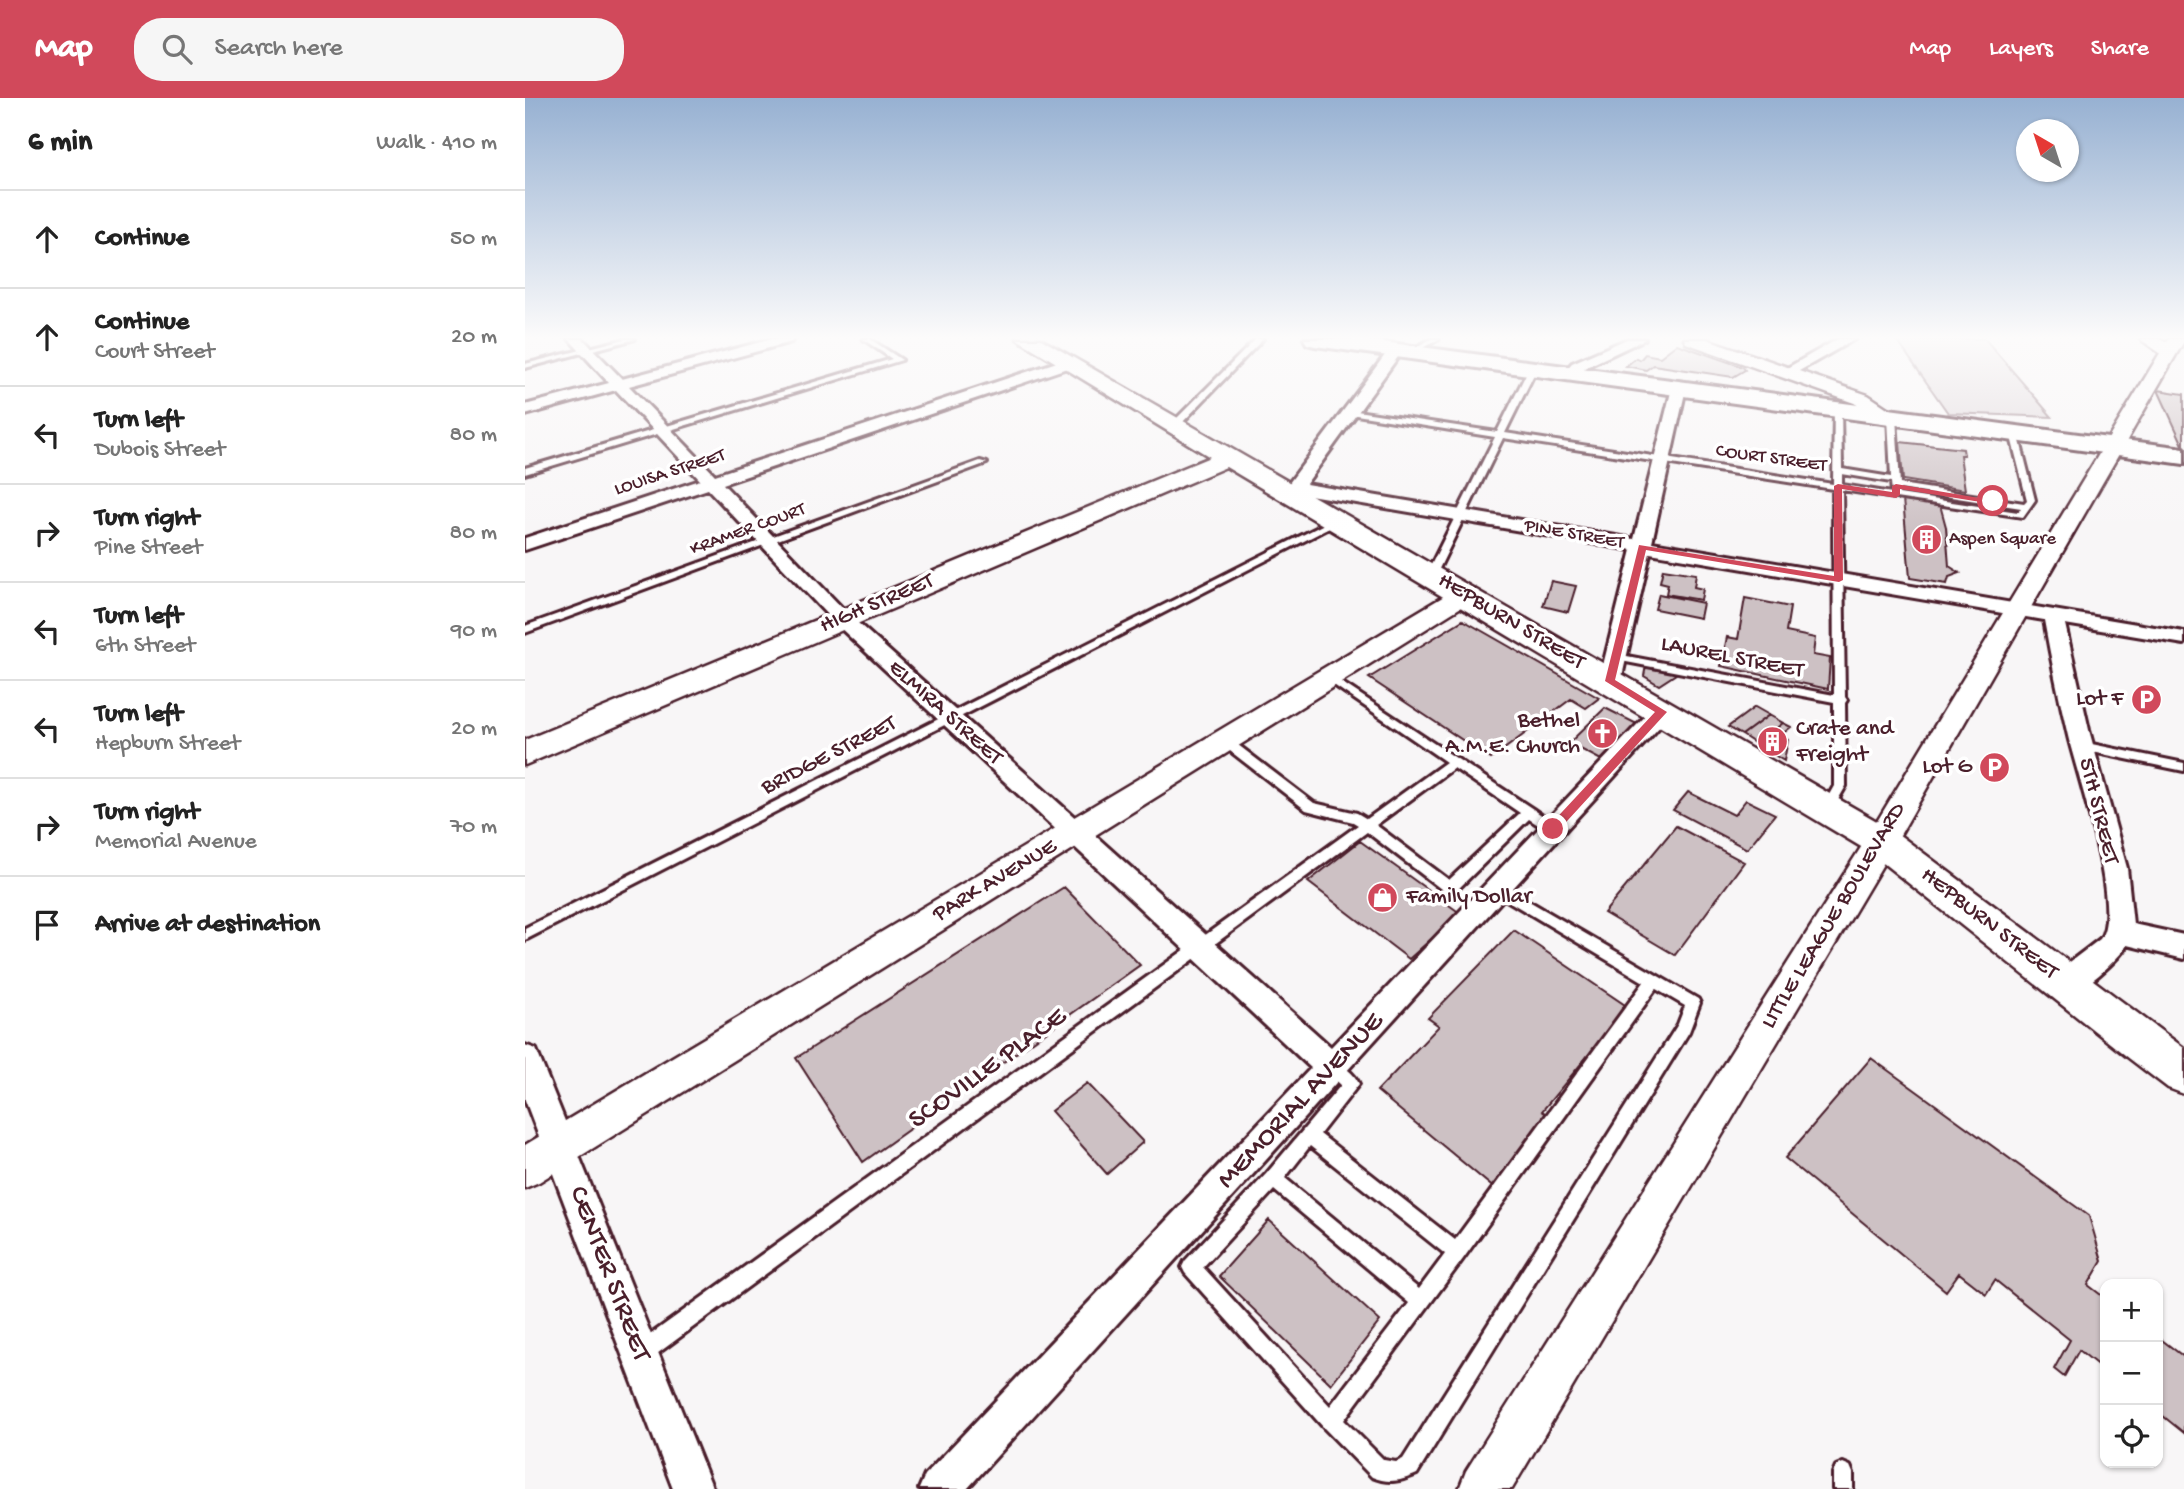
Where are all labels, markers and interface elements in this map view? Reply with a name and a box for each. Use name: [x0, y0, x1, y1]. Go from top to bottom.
search box: [134, 18, 624, 81]
text: Map: [35, 30, 92, 68]
icon: search: [158, 30, 196, 68]
text: Search here: [214, 34, 343, 65]
text: Map: [1909, 35, 1951, 64]
text: Layers: [1989, 35, 2053, 64]
text: Share: [2091, 35, 2149, 64]
north arrow: [2016, 119, 2079, 182]
text: 6 min: [28, 126, 92, 161]
text: Walk · 410 m: [376, 130, 497, 157]
icon: ahead: [28, 220, 66, 258]
text: Continue: [95, 224, 189, 255]
text: 50 m: [450, 226, 497, 253]
text: Continue: [95, 308, 189, 339]
icon: ahead: [28, 318, 66, 356]
text: 20 m: [451, 324, 497, 351]
text: Court Street: [95, 339, 215, 366]
text: Turn left: [95, 406, 183, 437]
icon: left: [28, 416, 66, 454]
text: 80 m: [450, 422, 497, 449]
text: Dubois Street: [95, 437, 225, 464]
street label: COURT STREET: [1714, 440, 1828, 478]
street label: LOUISA STREET: [612, 444, 729, 502]
route start: [1977, 485, 2008, 516]
street label: KRAMER COURT: [687, 498, 809, 562]
text: Turn right: [95, 504, 199, 535]
icon: right: [28, 514, 66, 552]
street label: PINE STREET: [1521, 515, 1626, 555]
text: 80 m: [450, 520, 497, 547]
building icon: Aspen Square: [1909, 522, 1943, 556]
place label: Aspen Square: [1949, 528, 2056, 551]
text: Pine Street: [95, 535, 202, 562]
street label: HEPBURN STREET: [1433, 567, 1590, 677]
street label: HIGH STREET: [816, 568, 939, 640]
text: Turn left: [95, 602, 183, 633]
icon: left: [28, 612, 66, 650]
text: 90 m: [451, 618, 497, 645]
street label: LAUREL STREET: [1658, 631, 1807, 685]
text: 6th Street: [95, 633, 195, 660]
street label: ELMIRA STREET: [882, 655, 1009, 772]
parking icon: Lot F: [2129, 682, 2163, 716]
place label: Lot F: [2076, 686, 2124, 713]
text: Turn left: [95, 700, 183, 731]
place label: Bethel A.M.E. Church: [1445, 708, 1580, 761]
icon: left: [28, 710, 66, 748]
street label: BRIDGE STREET: [756, 710, 902, 802]
text: 20 m: [451, 716, 497, 743]
place label: Crate and Freight: [1795, 716, 1895, 769]
church icon: Bethel A.M.E. Church: [1586, 717, 1620, 751]
building icon: Crate and Freight: [1756, 725, 1790, 759]
text: Hepburn Street: [95, 731, 240, 758]
parking icon: Lot G: [1978, 750, 2012, 784]
place label: Lot G: [1922, 754, 1973, 781]
street label: 5TH STREET: [2072, 755, 2125, 868]
street label: LITTLE LEAGUE BOULEVARD: [1756, 797, 1913, 1034]
text: Turn right: [95, 798, 199, 829]
icon: right: [28, 808, 66, 846]
route end: [1537, 813, 1568, 844]
text: 70 m: [450, 814, 497, 841]
text: Memorial Avenue: [95, 829, 257, 856]
street label: PARK AVENUE: [927, 833, 1063, 929]
street label: HEPBURN STREET: [1915, 862, 2064, 987]
shop icon: Family Dollar: [1366, 880, 1400, 914]
place label: Family Dollar: [1405, 884, 1534, 911]
icon: arrive: [28, 906, 66, 944]
text: Arrive at destination: [95, 910, 320, 941]
street label: SCOVILLE PLACE: [903, 1000, 1074, 1137]
street label: MEMORIAL AVENUE: [1211, 1005, 1392, 1196]
street label: CENTER STREET: [561, 1182, 658, 1367]
map controls: [2100, 1279, 2163, 1468]
button: +: [2100, 1279, 2163, 1342]
button: −: [2100, 1342, 2163, 1405]
button: locate: [2100, 1405, 2163, 1468]

